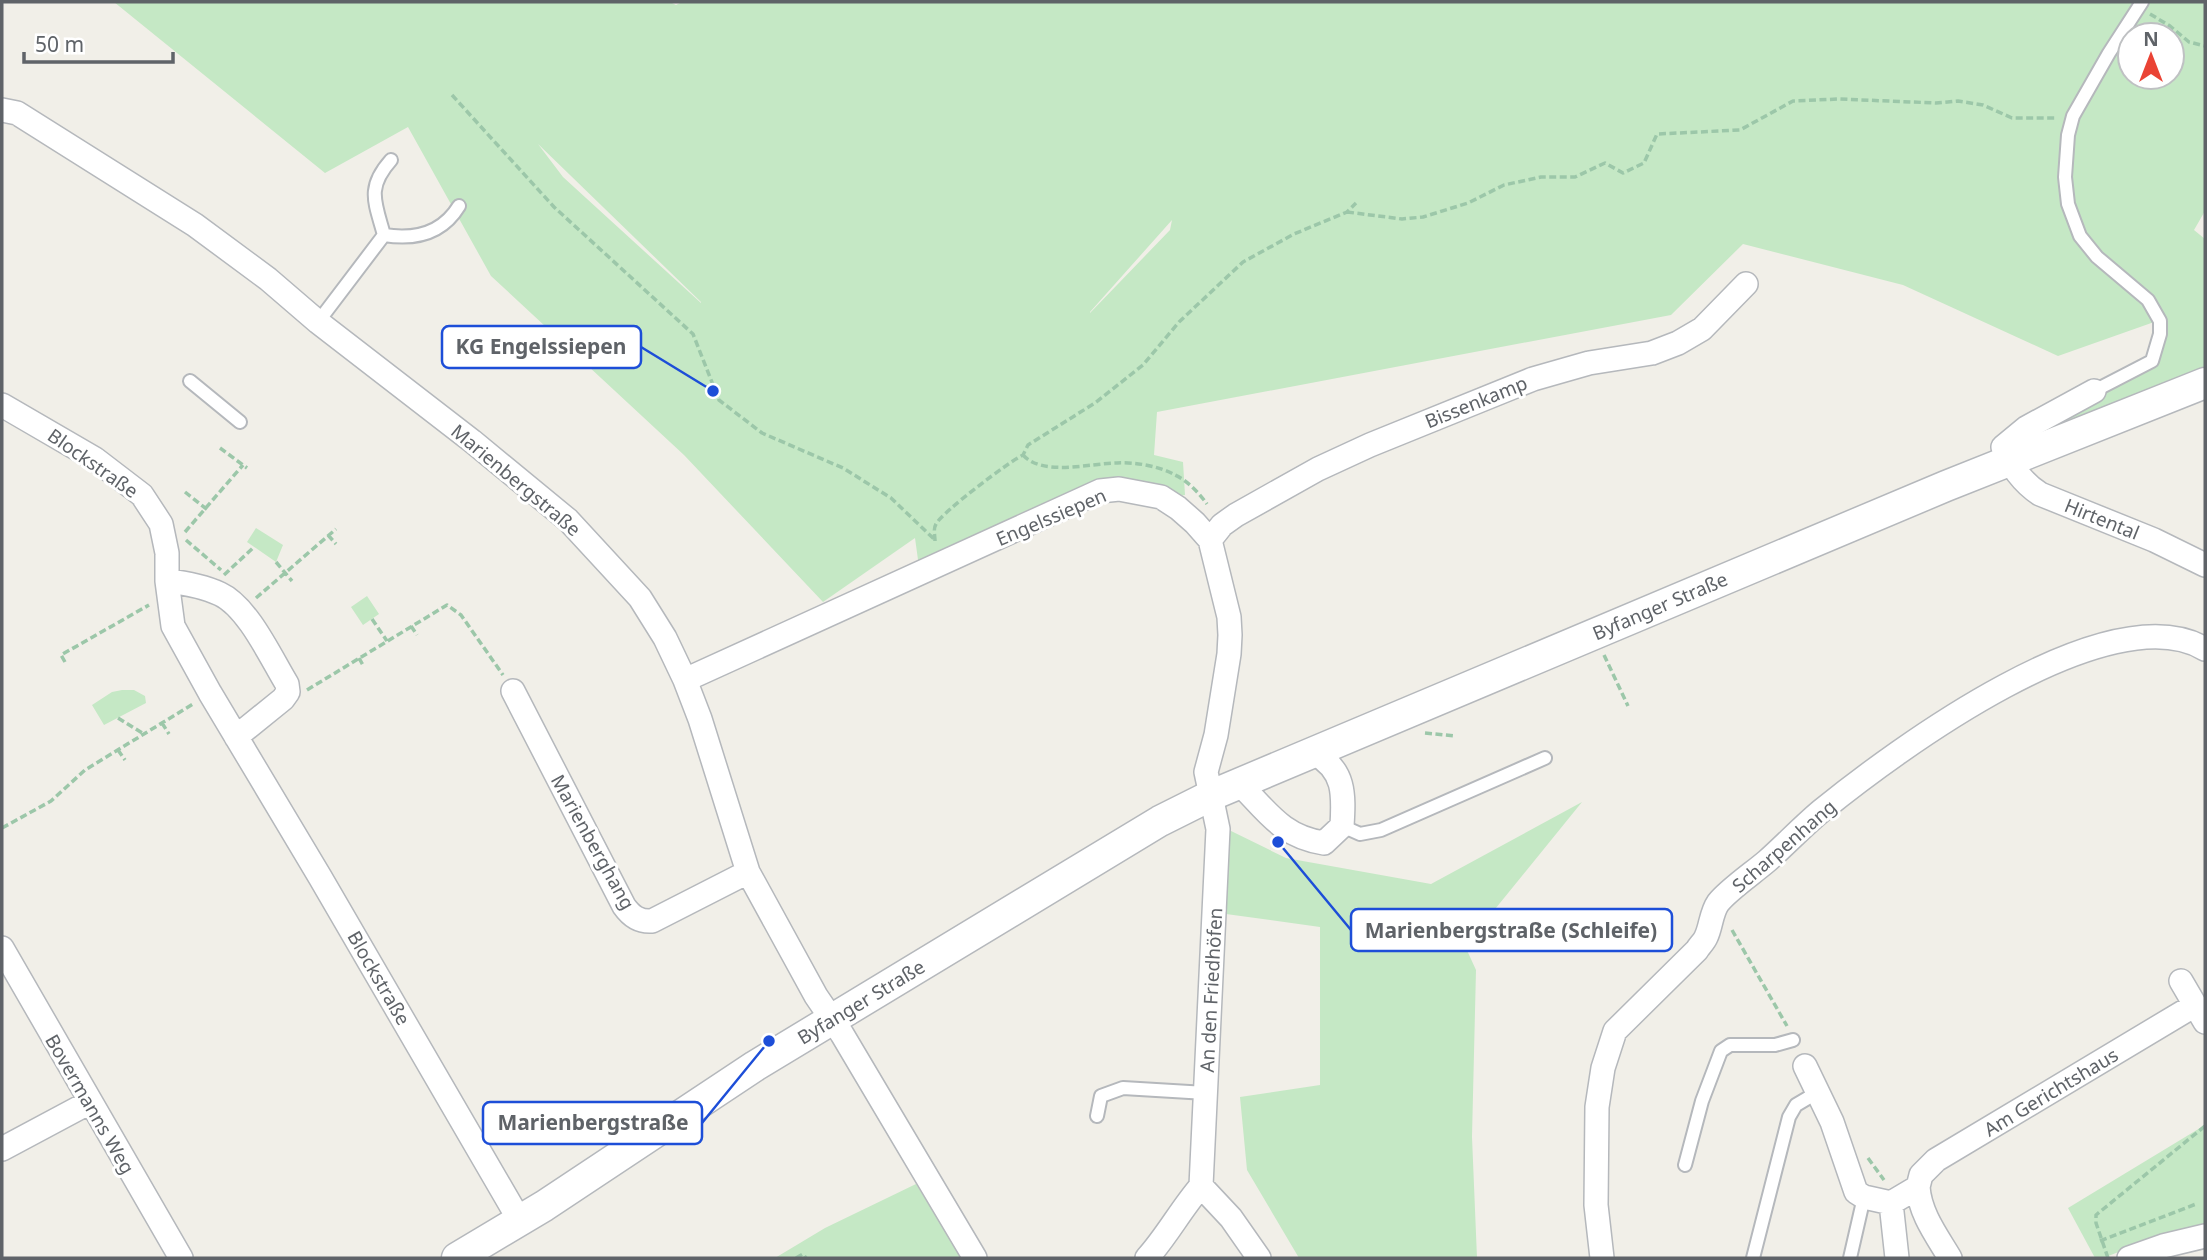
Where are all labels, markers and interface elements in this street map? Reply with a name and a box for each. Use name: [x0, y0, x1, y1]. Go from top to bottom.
scale bar: [24, 21, 173, 65]
north arrow: [2116, 21, 2186, 91]
text: N: [2143, 26, 2159, 52]
text: 50 m: [35, 30, 84, 58]
callout: KG Engelssiepen: [442, 326, 641, 368]
text: KG Engelssiepen: [455, 332, 627, 360]
street label: Bissenkamp: [1421, 370, 1531, 434]
street label: Marienbergstraße: [446, 418, 586, 542]
street label: Blockstraße: [43, 422, 143, 504]
street label: Engelssiepen: [992, 482, 1110, 552]
street label: Hirtental: [2061, 492, 2143, 546]
street label: Byfanger Straße: [1589, 566, 1731, 646]
street label: Marienberghang: [545, 770, 641, 914]
street label: Scharpenhang: [1726, 794, 1842, 898]
street label: An den Friedhöfen: [1194, 907, 1228, 1073]
callout: Marienbergstraße (Schleife): [1351, 909, 1672, 951]
text: Marienbergstraße (Schleife): [1365, 916, 1657, 944]
street label: Blockstraße: [342, 926, 416, 1030]
street label: Byfanger Straße: [792, 954, 930, 1050]
street label: Bovermanns Weg: [39, 1029, 141, 1179]
street label: Am Gerichtshaus: [1979, 1042, 2123, 1142]
callout: Marienbergstraße: [483, 1102, 702, 1144]
text: Marienbergstraße: [497, 1108, 689, 1136]

